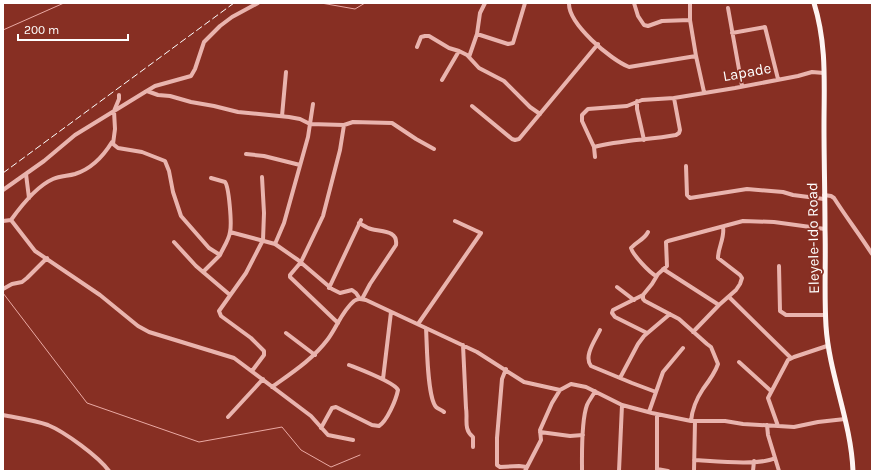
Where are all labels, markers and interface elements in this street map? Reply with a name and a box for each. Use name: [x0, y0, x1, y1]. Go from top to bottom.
scale bar: [18, 16, 128, 42]
text: 200 m: [24, 23, 59, 37]
street label: Lapade: [721, 59, 773, 85]
street label: Eleyele-Ido Road: [803, 182, 823, 294]

